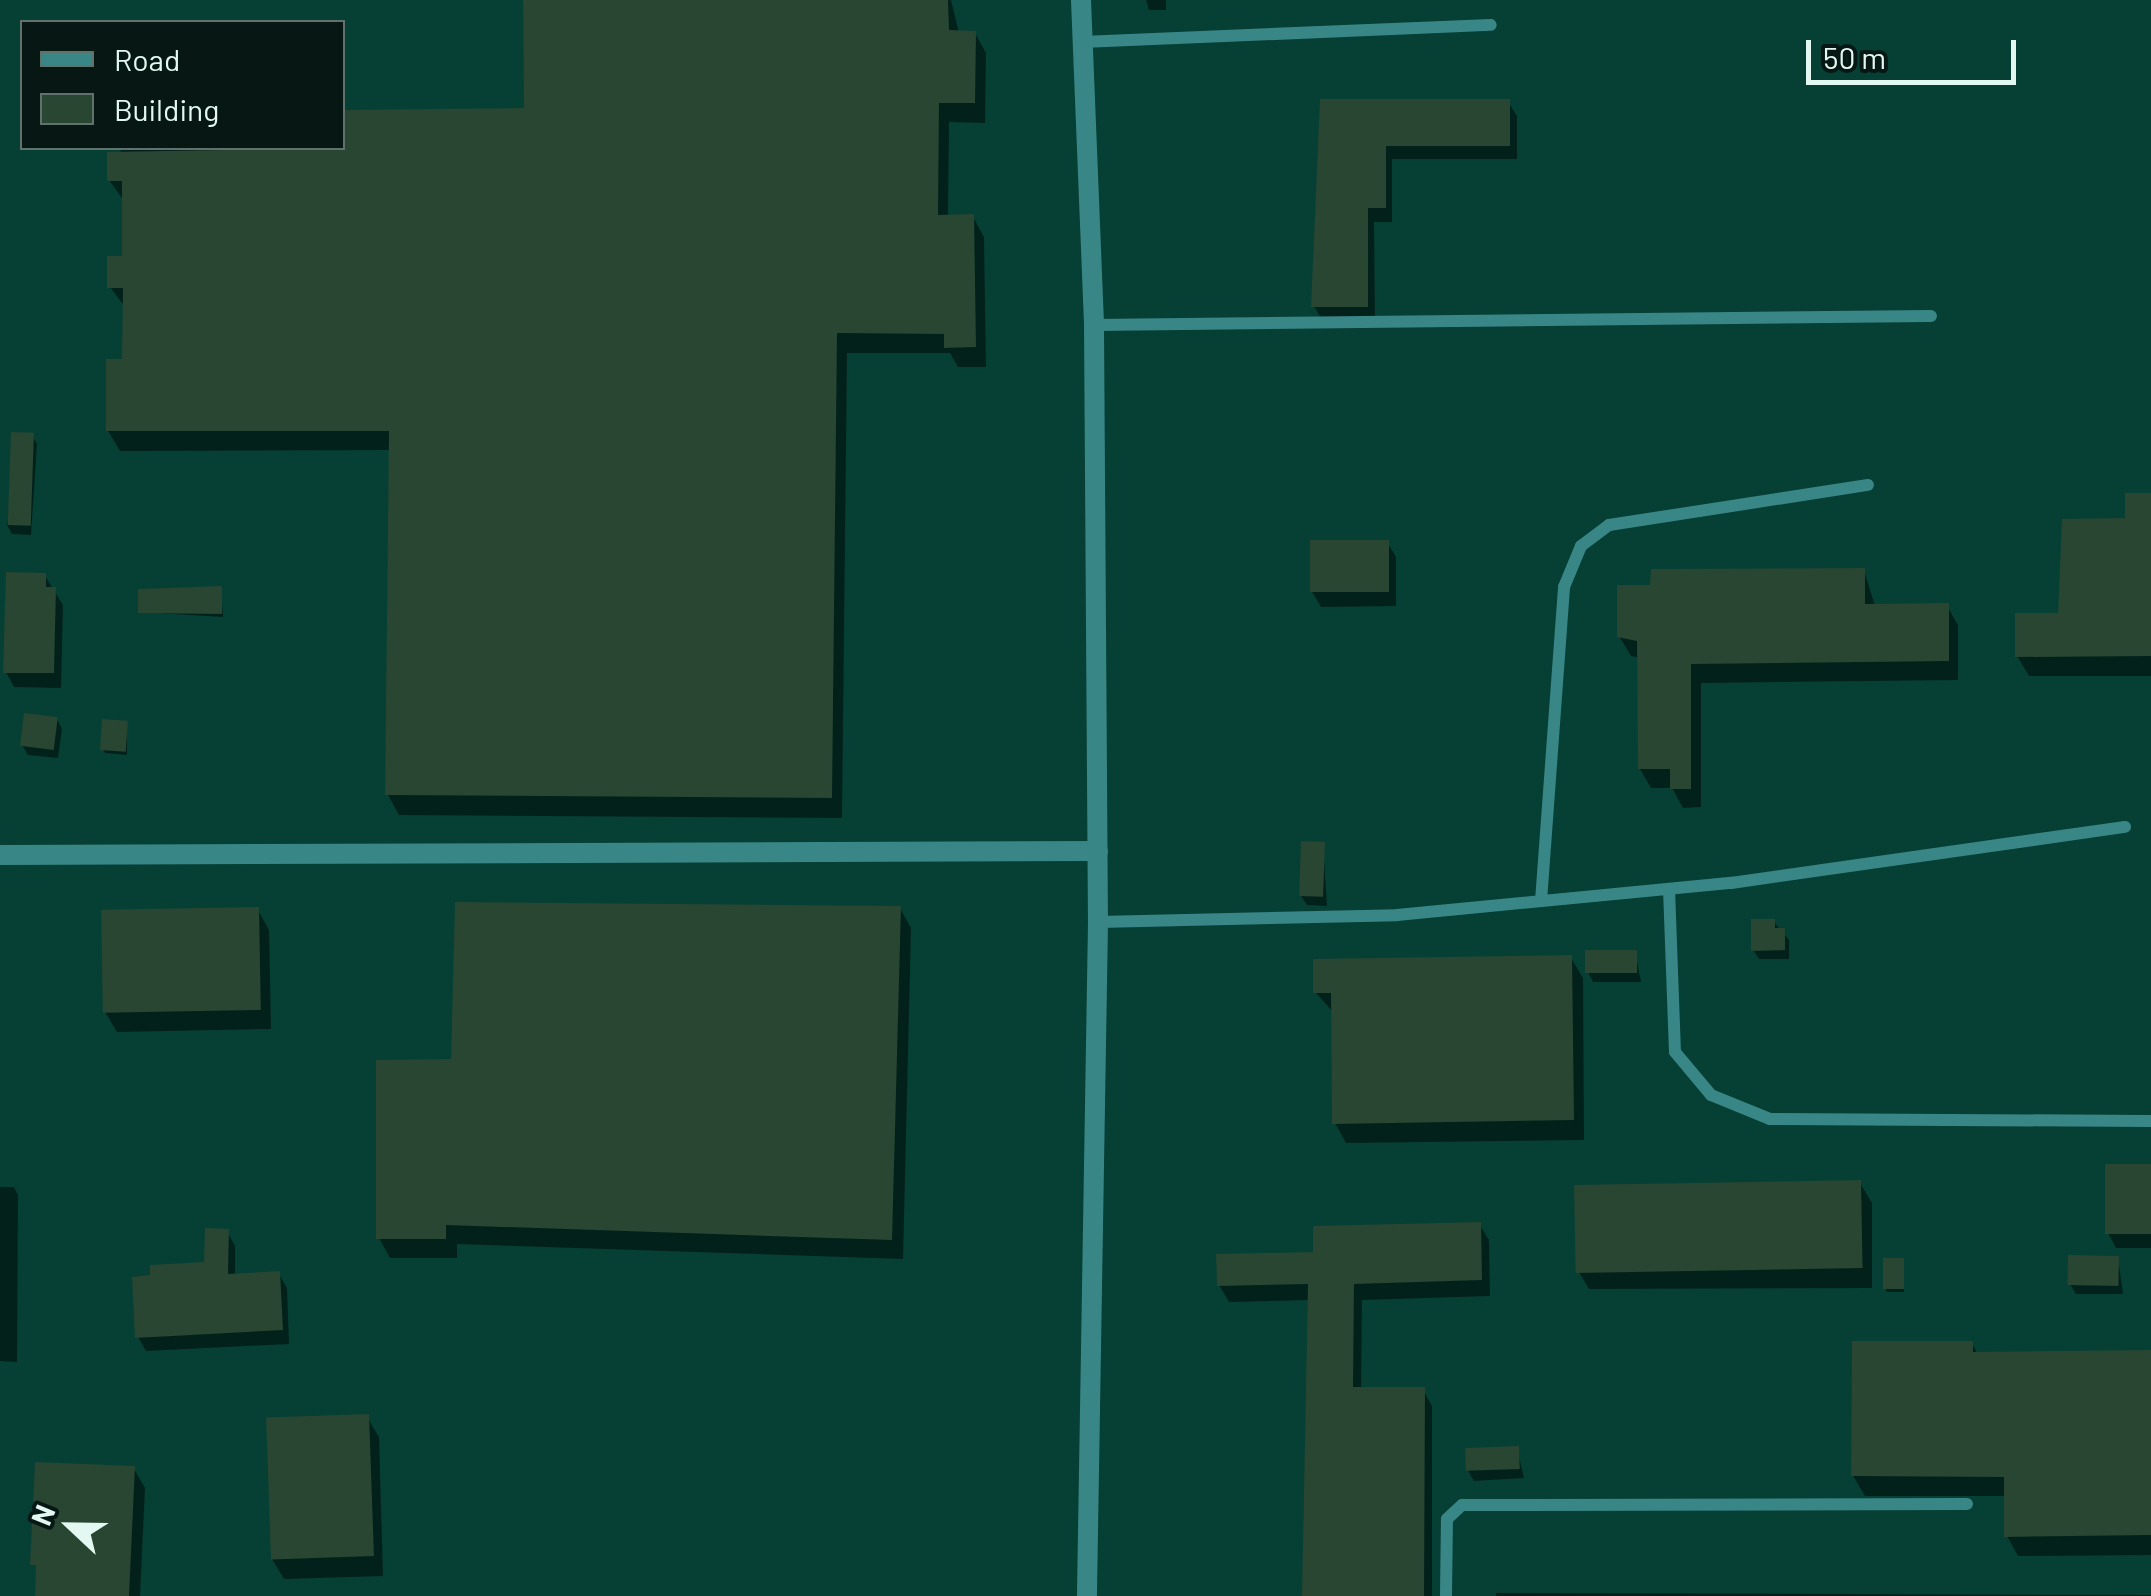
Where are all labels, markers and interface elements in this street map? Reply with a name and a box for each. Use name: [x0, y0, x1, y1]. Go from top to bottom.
legend: [20, 20, 345, 150]
scale bar: [1811, 20, 2021, 82]
text: 50 m: [1823, 39, 1886, 75]
text: Road: [114, 41, 180, 77]
text: Building: [114, 91, 219, 127]
north arrow: [20, 1476, 120, 1576]
text: N: [23, 1500, 61, 1530]

